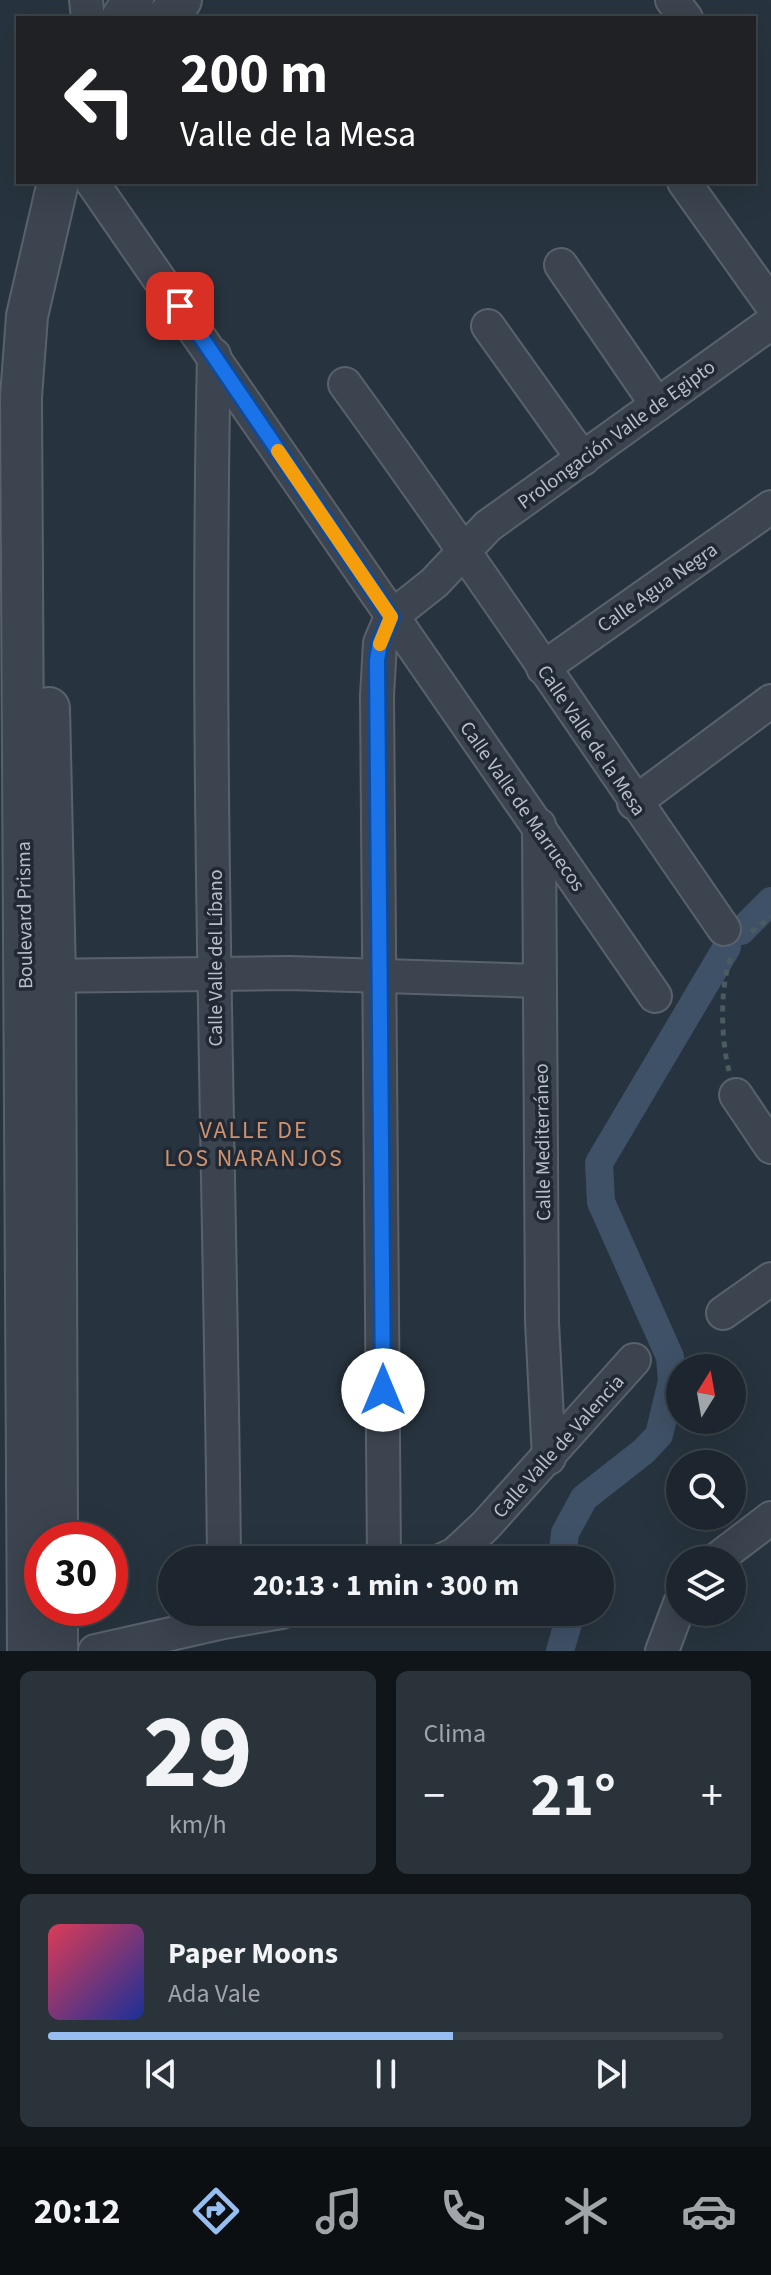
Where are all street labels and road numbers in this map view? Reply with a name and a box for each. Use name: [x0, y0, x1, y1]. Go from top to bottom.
street label: Prolongación Valle de Egipto: [512, 353, 721, 516]
street label: Calle Agua Negra: [592, 536, 723, 640]
street label: Calle Valle de la Mesa: [530, 659, 652, 822]
street label: Calle Valle de Marruecos: [453, 716, 592, 897]
street label: Boulevard Prisma: [10, 841, 40, 989]
street label: Calle Valle del Líbano: [202, 869, 230, 1047]
street label: Calle Mediterráneo: [528, 1063, 558, 1221]
street label: Calle Valle de Valencia: [487, 1369, 631, 1525]

